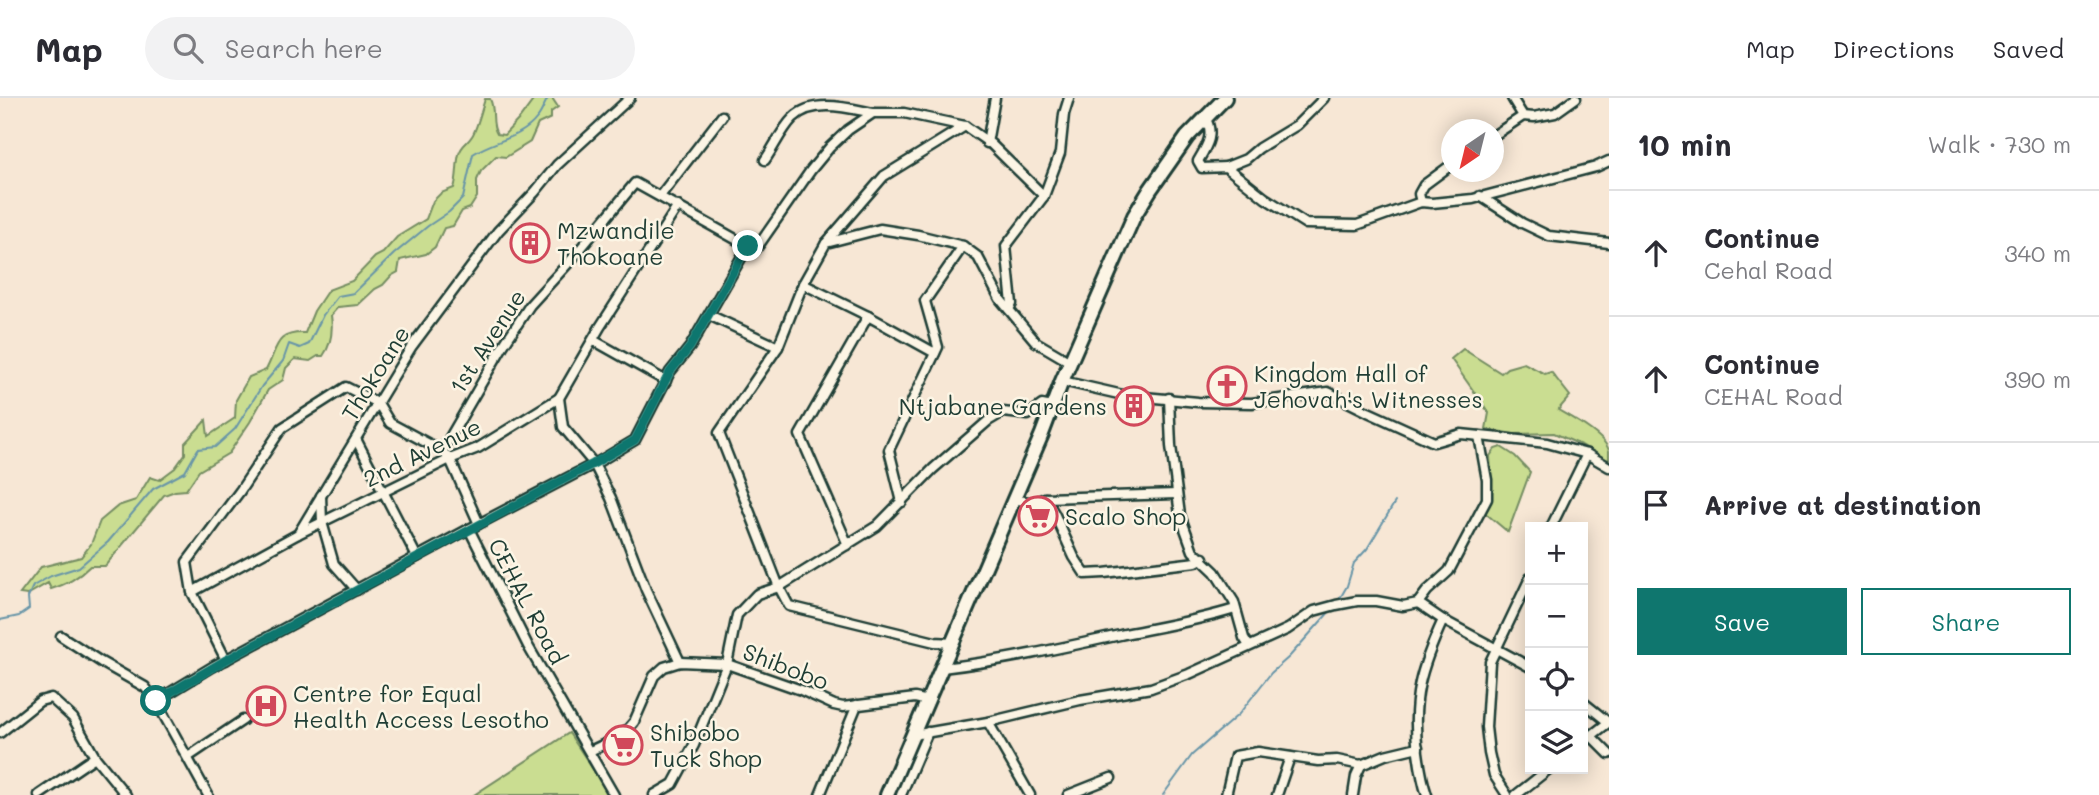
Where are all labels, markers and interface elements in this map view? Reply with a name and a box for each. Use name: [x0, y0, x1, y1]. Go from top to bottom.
search box: [145, 17, 635, 80]
text: Map: [35, 27, 103, 70]
icon: search: [169, 29, 207, 67]
text: Search here: [225, 31, 383, 65]
text: Map: [1746, 33, 1795, 64]
text: Directions: [1833, 33, 1955, 64]
text: Saved: [1993, 33, 2064, 64]
north arrow: [1441, 119, 1504, 182]
text: 10 min: [1637, 124, 1732, 164]
text: Walk · 730 m: [1928, 129, 2071, 159]
place label: Mzwandile Thokoane: [557, 215, 675, 271]
text: Continue: [1704, 221, 1820, 255]
building icon: Mzwandile Thokoane: [509, 222, 551, 264]
route end: [732, 230, 763, 261]
icon: ahead: [1637, 234, 1675, 272]
text: 340 m: [2004, 238, 2071, 268]
text: Cehal Road: [1704, 255, 1832, 285]
street label: 1st Avenue: [442, 283, 532, 399]
street label: Thokoane: [334, 320, 416, 426]
text: Continue: [1704, 347, 1820, 381]
place label: Kingdom Hall of Jehovah's Witnesses: [1254, 358, 1483, 414]
icon: ahead: [1637, 360, 1675, 398]
text: 390 m: [2004, 364, 2071, 394]
church icon: Kingdom Hall of Jehovah's Witnesses: [1206, 365, 1248, 407]
text: CEHAL Road: [1704, 381, 1843, 411]
building icon: Ntjabane Gardens: [1113, 385, 1155, 427]
place label: Ntjabane Gardens: [899, 391, 1107, 421]
street label: 2nd Avenue: [358, 411, 486, 493]
icon: arrive: [1637, 486, 1675, 524]
text: Arrive at destination: [1704, 488, 1981, 522]
supermarket icon: Scalo Shop: [1017, 495, 1059, 537]
place label: Scalo Shop: [1065, 501, 1186, 531]
map controls: [1525, 522, 1588, 774]
button: +: [1525, 522, 1588, 585]
street label: CEHAL Road: [482, 533, 574, 669]
button: −: [1525, 585, 1588, 648]
button: Save: [1637, 588, 1847, 655]
button: Share: [1861, 588, 2071, 655]
street label: Shibobo: [739, 636, 833, 696]
button: locate: [1525, 648, 1588, 711]
place label: Centre for Equal Health Access Lesotho: [293, 678, 549, 734]
route start: [140, 685, 171, 716]
hospital icon: Centre for Equal Health Access Lesotho: [245, 685, 287, 727]
button: layers: [1525, 711, 1588, 774]
place label: Shibobo Tuck Shop: [650, 717, 762, 773]
supermarket icon: Shibobo Tuck Shop: [602, 724, 644, 766]

